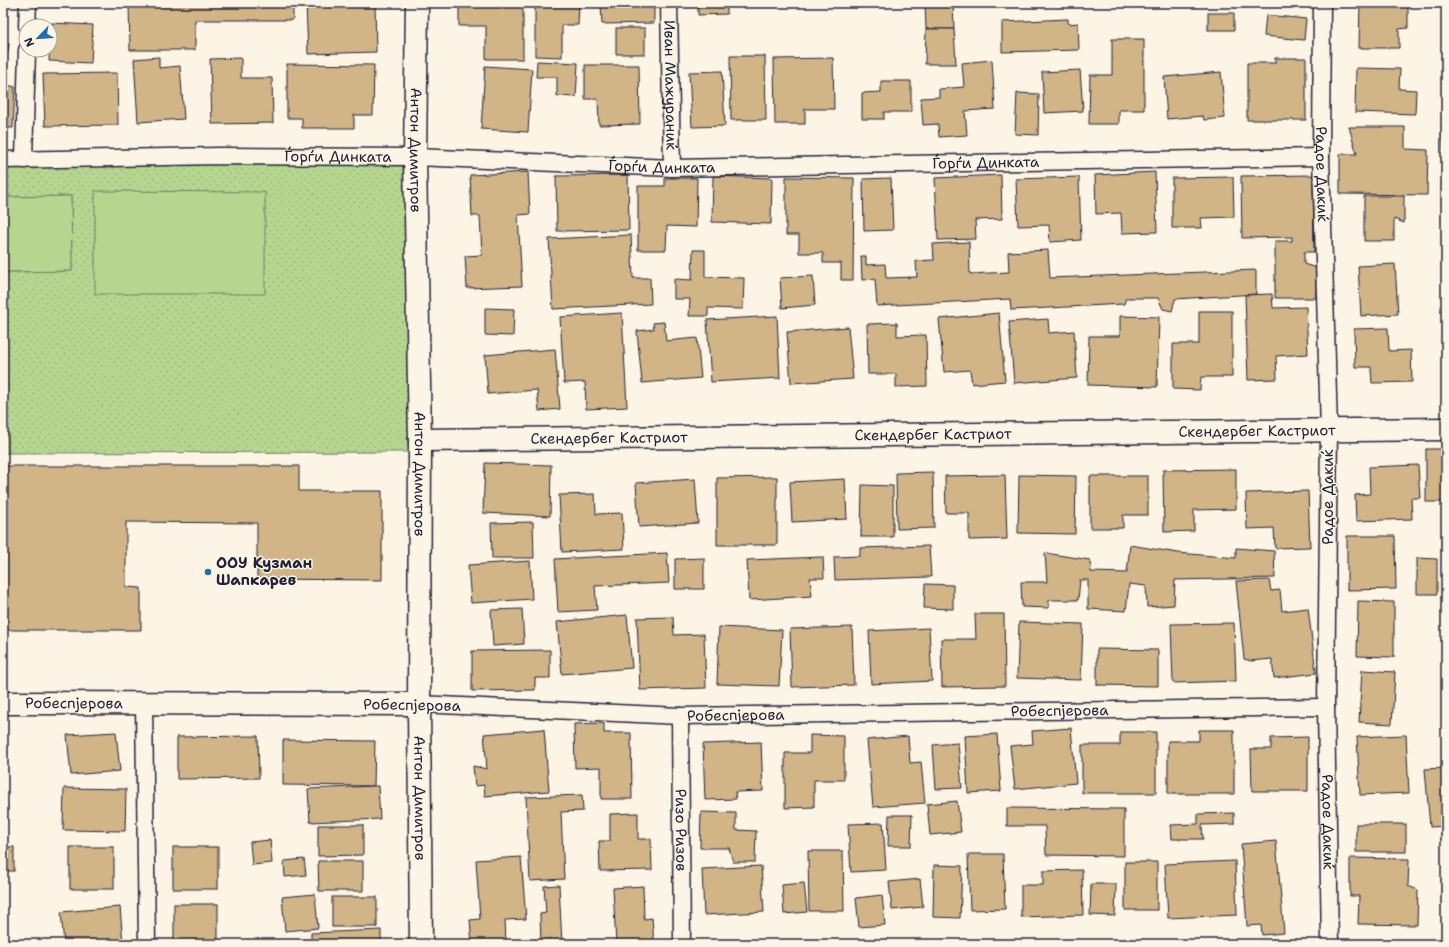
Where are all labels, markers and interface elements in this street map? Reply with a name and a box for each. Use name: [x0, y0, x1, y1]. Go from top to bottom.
north arrow: [18, 18, 58, 58]
street label: Иван Мажураниќ: [659, 20, 682, 150]
text: N: [21, 35, 38, 49]
street label: Антон Димитров: [405, 87, 426, 213]
street label: Радое Дакиќ: [1311, 126, 1333, 222]
street label: Ѓорѓи Динката: [284, 145, 392, 167]
street label: Ѓорѓи Динката: [932, 152, 1040, 174]
street label: Ѓорѓи Динката: [608, 154, 716, 178]
street label: Антон Димитров: [409, 411, 430, 536]
street label: Скендербег Кастриот: [1178, 420, 1336, 442]
street label: Скендербег Кастриот: [854, 424, 1012, 445]
street label: Скендербег Кастриот: [530, 427, 688, 449]
street label: Радое Дакиќ: [1318, 449, 1338, 545]
place label: ООУ Кузман Шапкарев: [216, 553, 312, 590]
marker: ООУ Кузман Шапкарев: [203, 567, 213, 577]
street label: Робеспјерова: [25, 693, 124, 713]
street label: Робеспјерова: [363, 694, 462, 716]
street label: Робеспјерова: [1011, 700, 1109, 721]
street label: Робеспјерова: [687, 705, 785, 726]
street label: Антон Димитров: [409, 735, 430, 861]
street label: Радое Дакиќ: [1317, 774, 1339, 870]
street label: Ризо Ризов: [671, 789, 691, 871]

